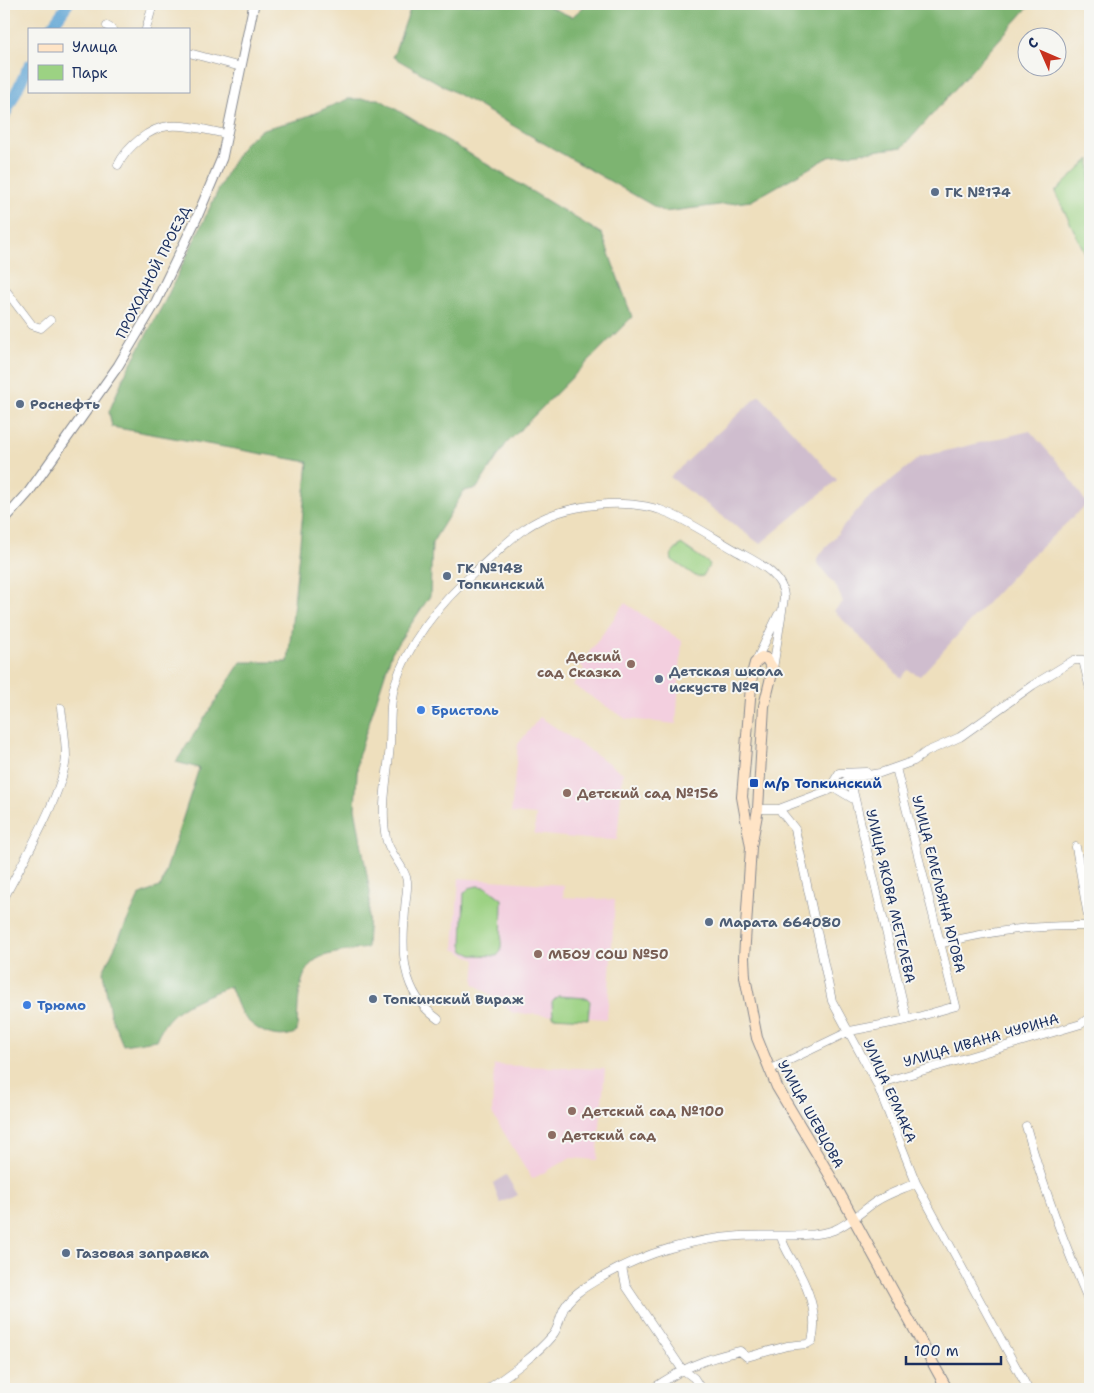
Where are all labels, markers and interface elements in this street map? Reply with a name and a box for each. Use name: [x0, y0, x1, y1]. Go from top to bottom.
legend: [28, 28, 190, 92]
north arrow: [1016, 28, 1066, 78]
text: С: [1023, 33, 1042, 52]
text: Улица: [72, 37, 118, 57]
text: Парк: [72, 63, 108, 83]
place label: ГК №174: [945, 183, 1011, 201]
marker: ГК №174: [929, 186, 941, 198]
street label: ПРОХОДНОЙ ПРОЕЗД: [112, 202, 194, 341]
place label: Роснефть: [30, 395, 100, 413]
marker: Роснефть: [14, 398, 26, 410]
place label: ГК №148 Топкинский: [457, 559, 545, 593]
marker: ГК №148 Топкинский: [441, 570, 453, 582]
place label: Деский сад Сказка: [537, 647, 621, 681]
marker: Деский сад Сказка: [625, 658, 637, 670]
place label: Детская школа искуств №9: [669, 662, 784, 696]
marker: Детская школа искуств №9: [653, 673, 665, 685]
place label: Бристоль: [431, 701, 499, 719]
marker: Бристоль: [415, 704, 427, 716]
place label: м/р Топкинский: [764, 774, 882, 792]
marker: м/р Топкинский: [748, 777, 760, 789]
place label: Детский сад №156: [577, 784, 719, 802]
marker: Детский сад №156: [561, 787, 573, 799]
street label: УЛИЦА ЕМЕЛЬЯНА ЮГОВА: [908, 793, 970, 975]
street label: УЛИЦА ЯКОВА МЕТЕЛЕВА: [862, 807, 920, 985]
place label: Марата 664080: [719, 913, 841, 931]
marker: Марата 664080: [703, 916, 715, 928]
place label: МБОУ СОШ №50: [548, 945, 669, 963]
marker: МБОУ СОШ №50: [532, 948, 544, 960]
place label: Топкинский Вираж: [383, 990, 524, 1008]
marker: Топкинский Вираж: [367, 993, 379, 1005]
place label: Трюмо: [37, 996, 86, 1014]
marker: Трюмо: [21, 999, 33, 1011]
street label: УЛИЦА ИВАНА ЧУРИНА: [901, 1009, 1061, 1071]
street label: УЛИЦА ЕРМАКА: [859, 1037, 921, 1145]
street label: УЛИЦА ШЕВЦОВА: [774, 1057, 848, 1171]
place label: Детский сад №100: [582, 1102, 724, 1120]
marker: Детский сад №100: [566, 1105, 578, 1117]
place label: Детский сад: [562, 1126, 656, 1144]
marker: Детский сад: [546, 1129, 558, 1141]
place label: Газовая заправка: [76, 1244, 210, 1262]
marker: Газовая заправка: [60, 1247, 72, 1259]
scale bar: [906, 1333, 1002, 1365]
text: 100 m: [914, 1341, 959, 1361]

